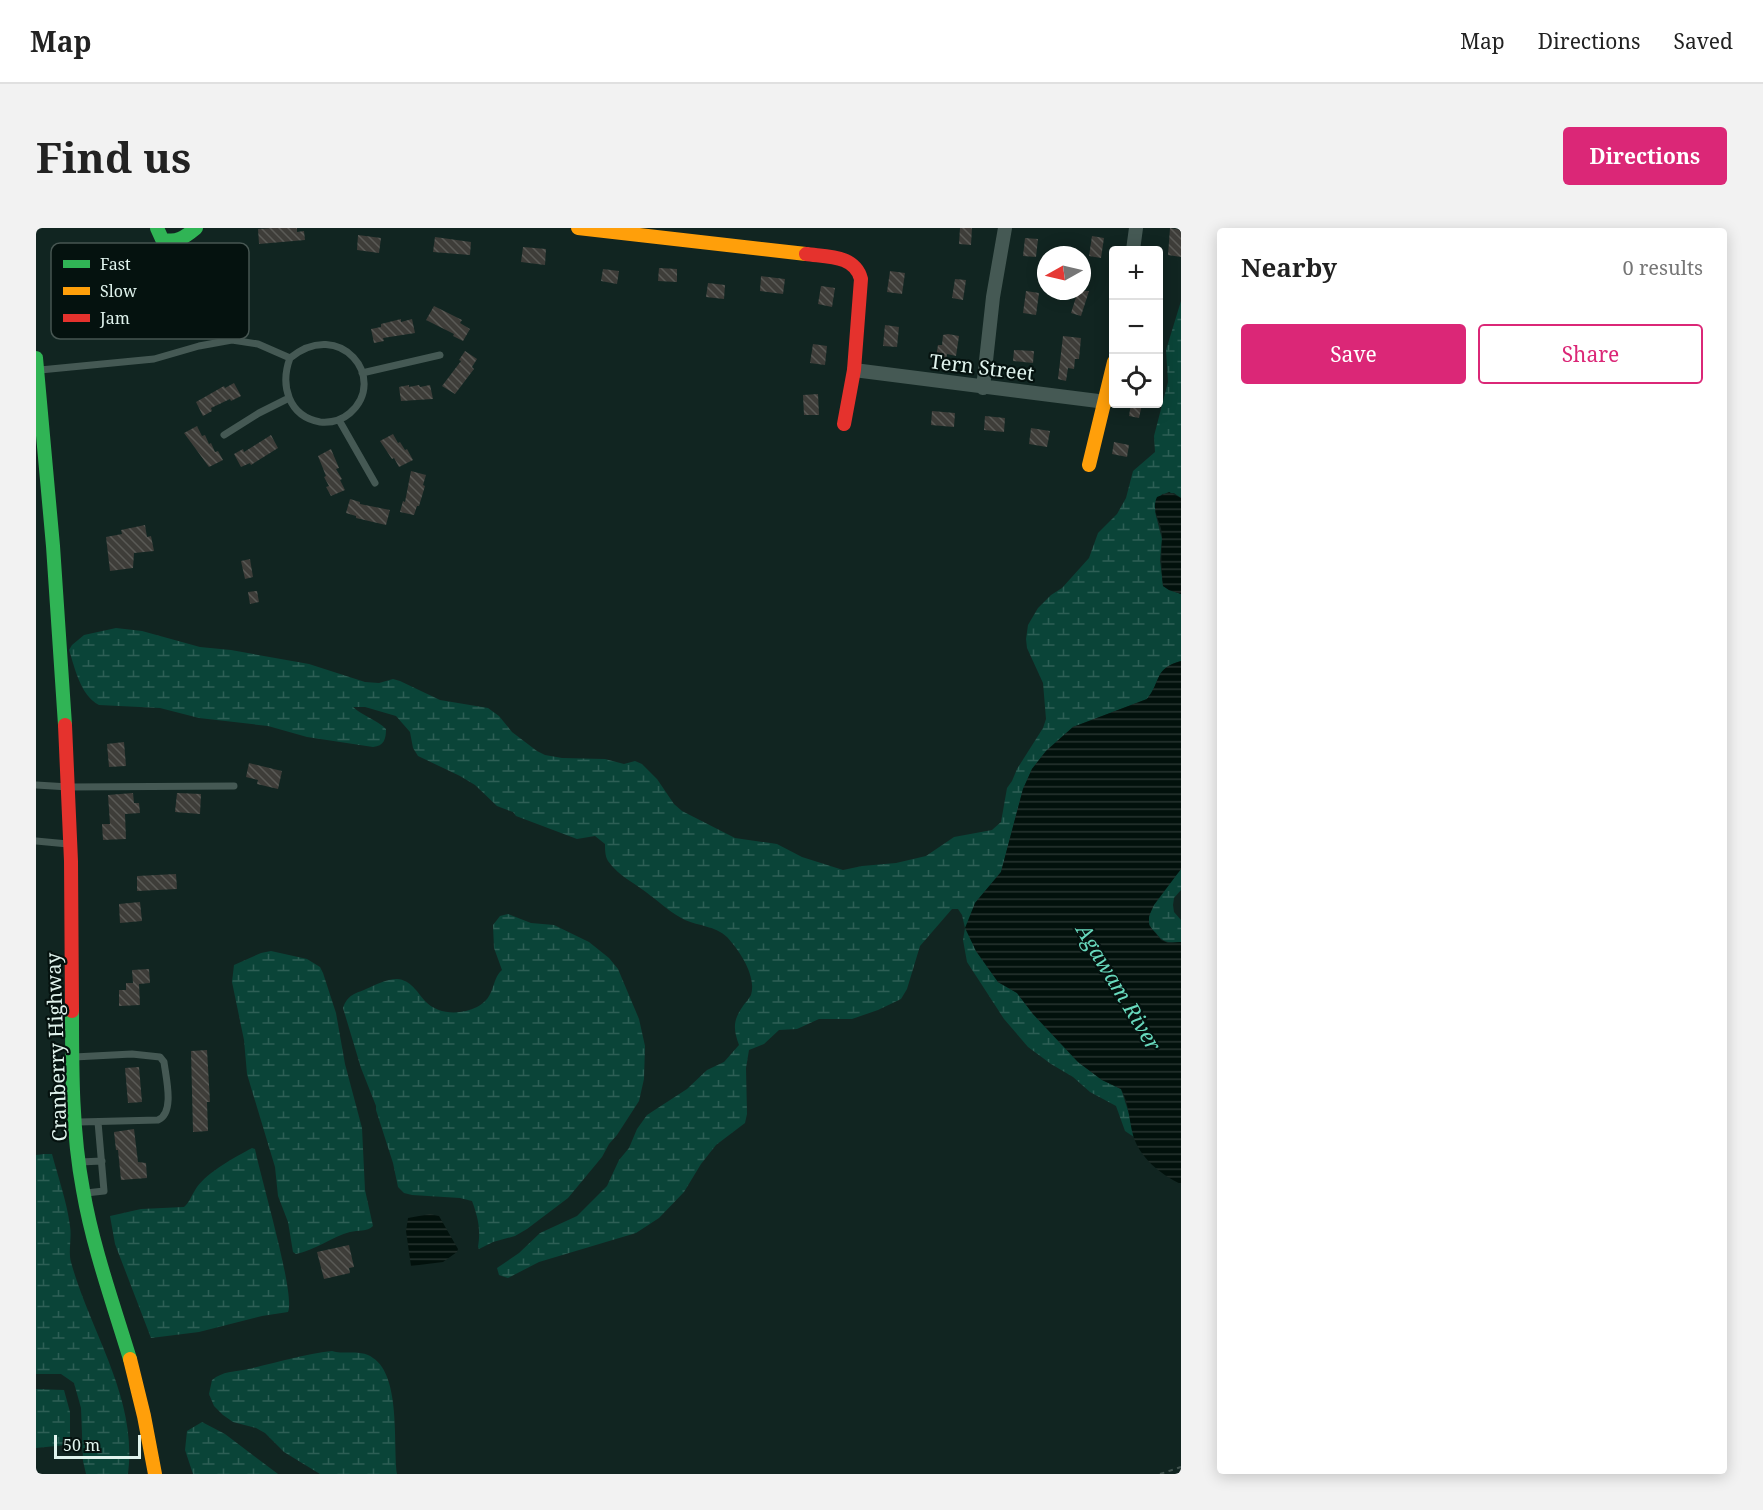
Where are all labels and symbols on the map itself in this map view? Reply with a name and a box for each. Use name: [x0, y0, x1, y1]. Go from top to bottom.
legend: [51, 243, 249, 339]
north arrow: [1037, 246, 1091, 300]
text: Fast: [100, 253, 131, 275]
text: Slow: [100, 280, 137, 302]
text: Jam: [99, 307, 130, 329]
street label: Tern Street: [928, 347, 1036, 387]
water label: Agawam River: [1069, 916, 1168, 1056]
street label: Cranberry Highway: [39, 951, 73, 1142]
scale bar: [54, 1432, 141, 1460]

